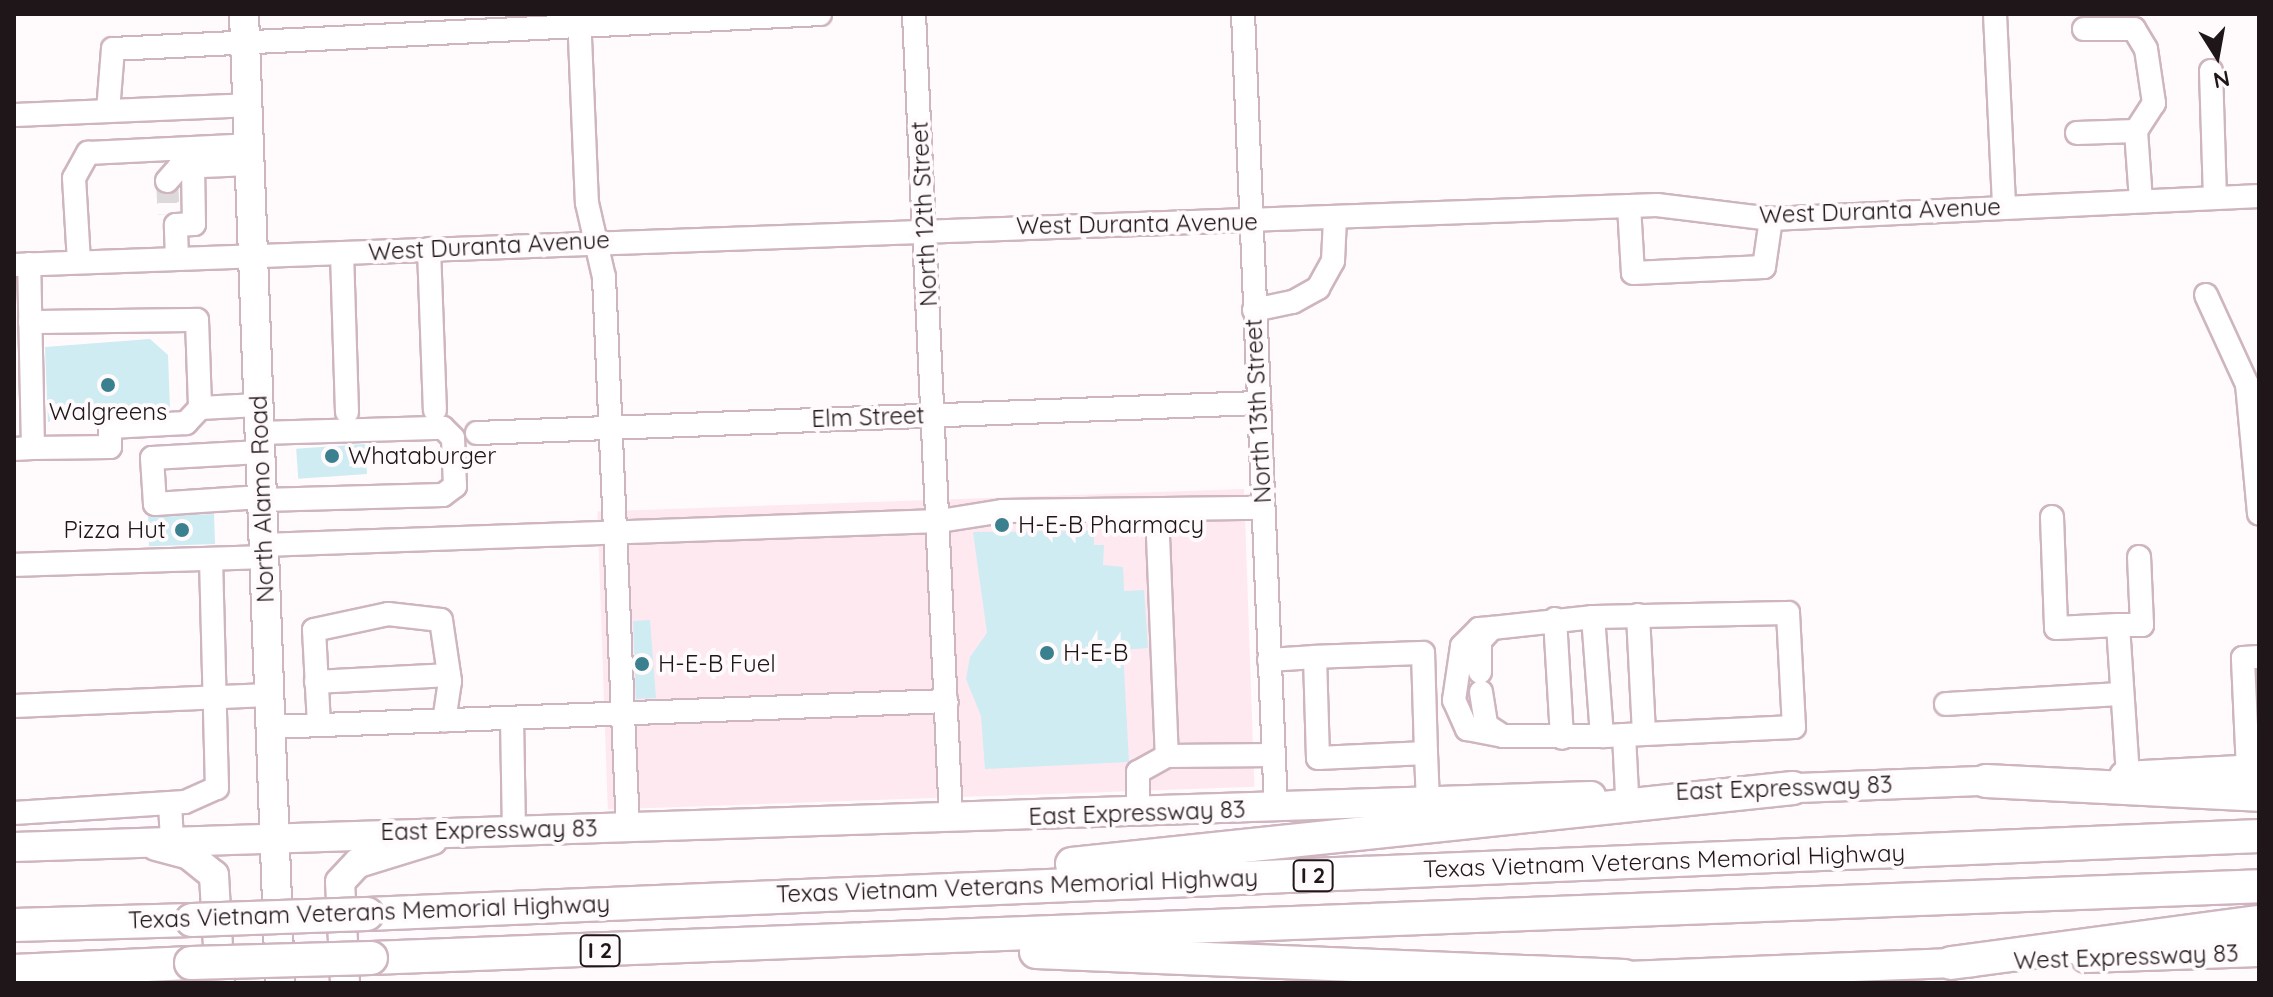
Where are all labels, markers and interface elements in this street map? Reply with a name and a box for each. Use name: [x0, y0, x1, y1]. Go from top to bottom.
north arrow: [2177, 16, 2257, 96]
text: N: [2211, 64, 2232, 95]
street label: North 12th Street: [905, 121, 943, 307]
street label: West Duranta Avenue: [1759, 192, 2001, 230]
street label: West Duranta Avenue: [1016, 207, 1258, 241]
street label: West Duranta Avenue: [367, 225, 611, 267]
street label: North 13th Street: [1239, 318, 1277, 504]
marker: Walgreens: [99, 376, 117, 394]
street label: North Alamo Road: [244, 395, 280, 603]
place label: Walgreens: [49, 398, 167, 426]
street label: Elm Street: [811, 401, 925, 433]
place label: Whataburger: [348, 442, 496, 470]
marker: Whataburger: [323, 447, 341, 465]
place label: H-E-B Pharmacy: [1018, 511, 1204, 539]
place label: Pizza Hut: [63, 516, 166, 544]
marker: H-E-B Pharmacy: [993, 516, 1011, 534]
marker: Pizza Hut: [173, 521, 191, 539]
place label: H-E-B: [1063, 639, 1128, 667]
marker: H-E-B: [1038, 644, 1056, 662]
place label: H-E-B Fuel: [658, 650, 776, 678]
marker: H-E-B Fuel: [633, 655, 651, 673]
street label: East Expressway 83: [1675, 770, 1893, 806]
street label: East Expressway 83: [1028, 795, 1246, 831]
street label: East Expressway 83: [380, 814, 598, 846]
street label: Texas Vietnam Veterans Memorial Highway: [1422, 838, 1906, 884]
road number: I 2: [1291, 858, 1335, 894]
street label: Texas Vietnam Veterans Memorial Highway: [775, 863, 1259, 909]
street label: Texas Vietnam Veterans Memorial Highway: [127, 889, 611, 935]
road number: I 2: [578, 933, 622, 969]
street label: West Expressway 83: [2013, 939, 2239, 975]

